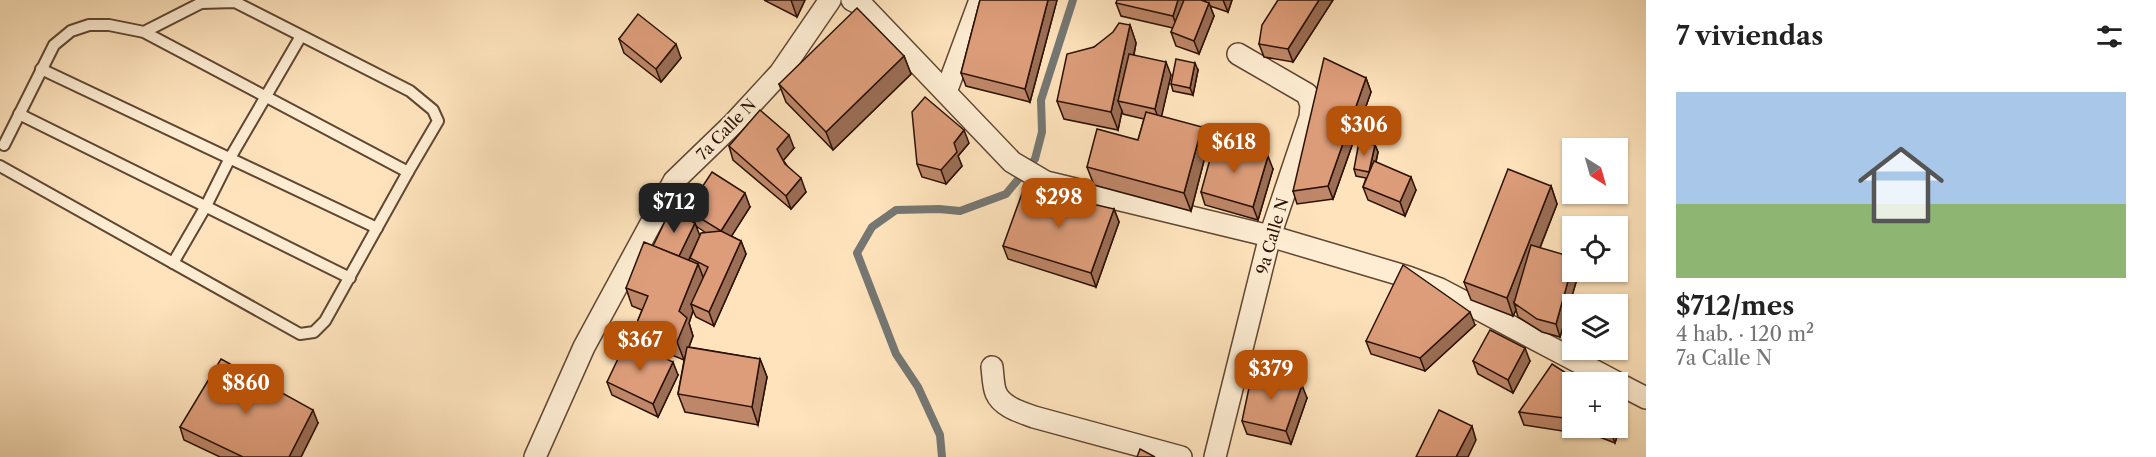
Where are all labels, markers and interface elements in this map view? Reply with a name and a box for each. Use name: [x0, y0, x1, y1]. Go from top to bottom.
text: 7 viviendas: [1676, 20, 1823, 52]
icon: filters: [2093, 20, 2126, 53]
street label: 7a Calle N: [692, 94, 760, 164]
pin: $306: [1328, 106, 1400, 157]
text: $306: [1340, 113, 1388, 137]
pin: $618: [1198, 123, 1270, 174]
text: $618: [1212, 130, 1256, 154]
icon: home: [1847, 131, 1955, 239]
north arrow: [1562, 138, 1628, 204]
map controls: [1562, 138, 1628, 438]
pin: $298: [1023, 178, 1095, 229]
pin: $712: [638, 183, 710, 234]
text: $298: [1035, 185, 1083, 209]
text: $712: [653, 190, 695, 214]
street label: 9a Calle N: [1252, 195, 1292, 277]
button: locate: [1562, 216, 1628, 282]
text: $712/mes: [1676, 290, 1794, 322]
button: layers: [1562, 294, 1628, 360]
pin: $367: [604, 321, 676, 372]
text: 4 hab. · 120 m²: [1676, 322, 1814, 346]
text: $367: [618, 328, 662, 352]
text: 7a Calle N: [1676, 346, 1772, 370]
pin: $379: [1235, 350, 1307, 401]
text: $379: [1249, 357, 1293, 381]
pin: $860: [210, 364, 282, 415]
text: $860: [222, 371, 270, 395]
button: +: [1562, 372, 1628, 438]

